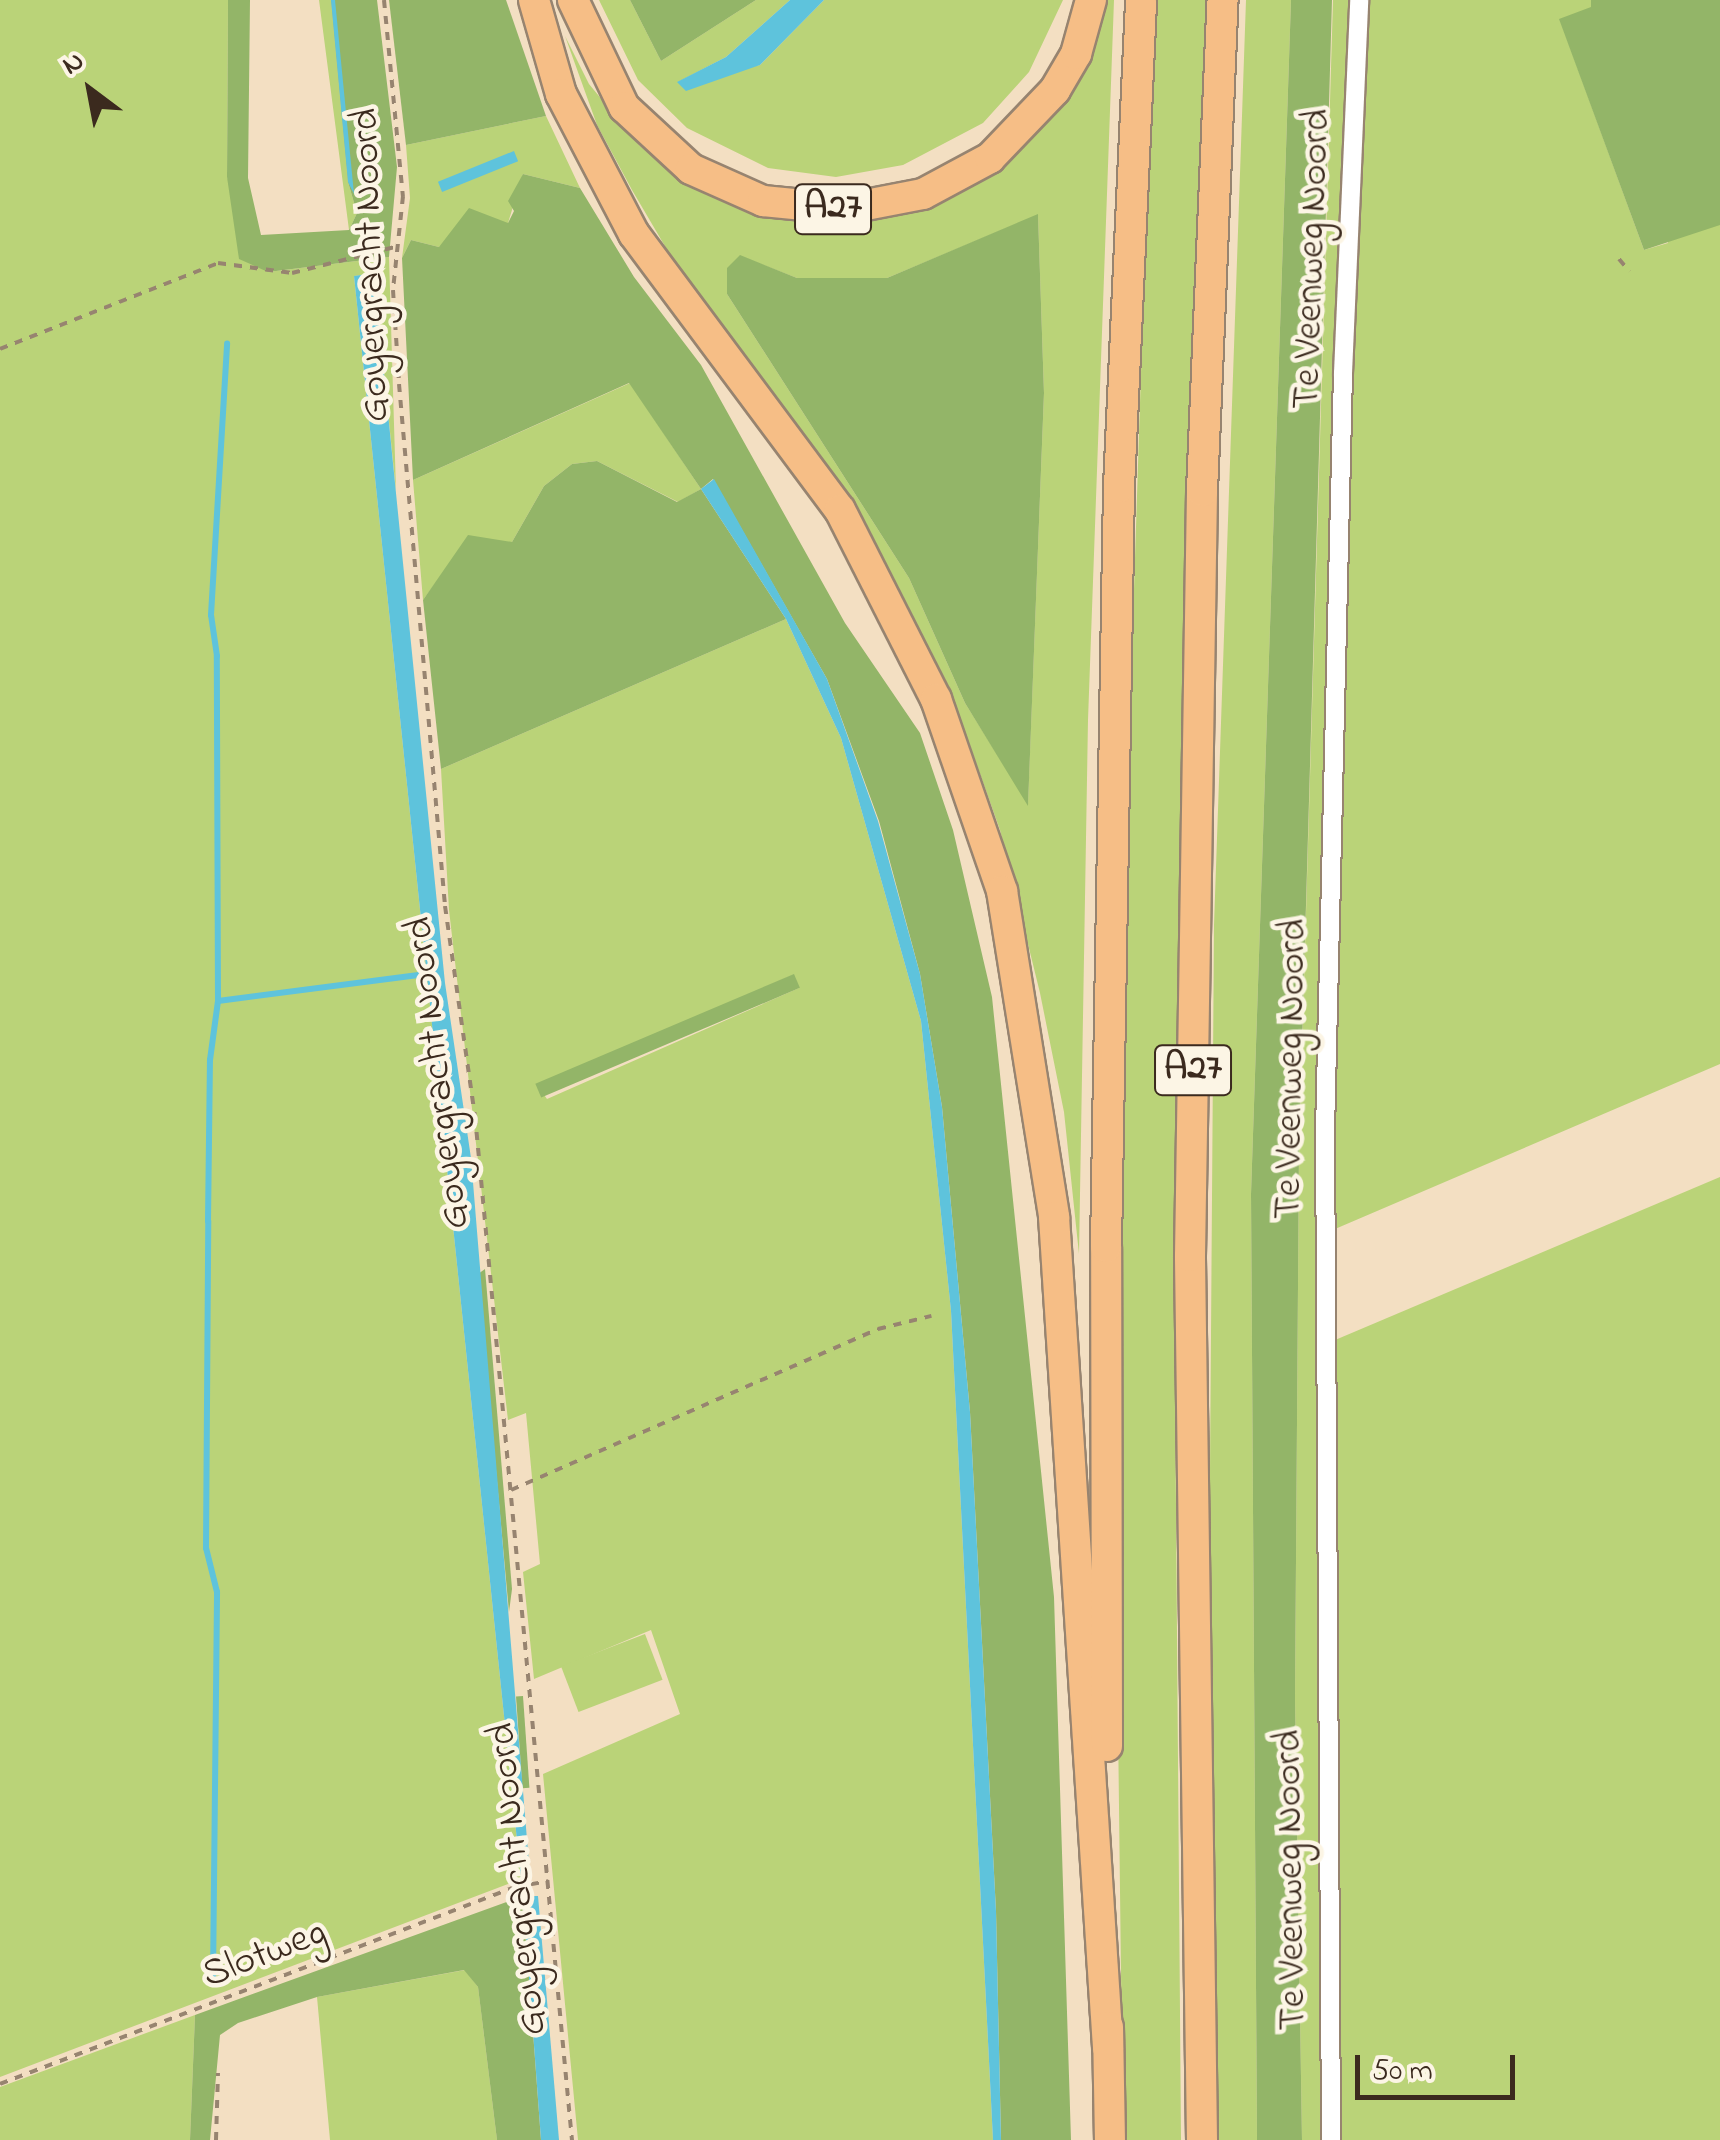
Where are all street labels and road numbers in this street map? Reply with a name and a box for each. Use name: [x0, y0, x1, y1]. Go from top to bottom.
street label: Goyergracht Noord: [343, 107, 401, 423]
street label: Te Veenweg Noord: [1284, 108, 1342, 410]
road number: A27: [793, 176, 873, 242]
street label: Goyergracht Noord: [396, 914, 482, 1232]
street label: Te Veenweg Noord: [1265, 918, 1319, 1220]
road number: A27: [1153, 1037, 1233, 1103]
street label: Goyergracht Noord: [479, 1720, 559, 2038]
street label: Te Veenweg Noord: [1265, 1729, 1319, 2031]
street label: Slotweg: [196, 1910, 334, 2000]

